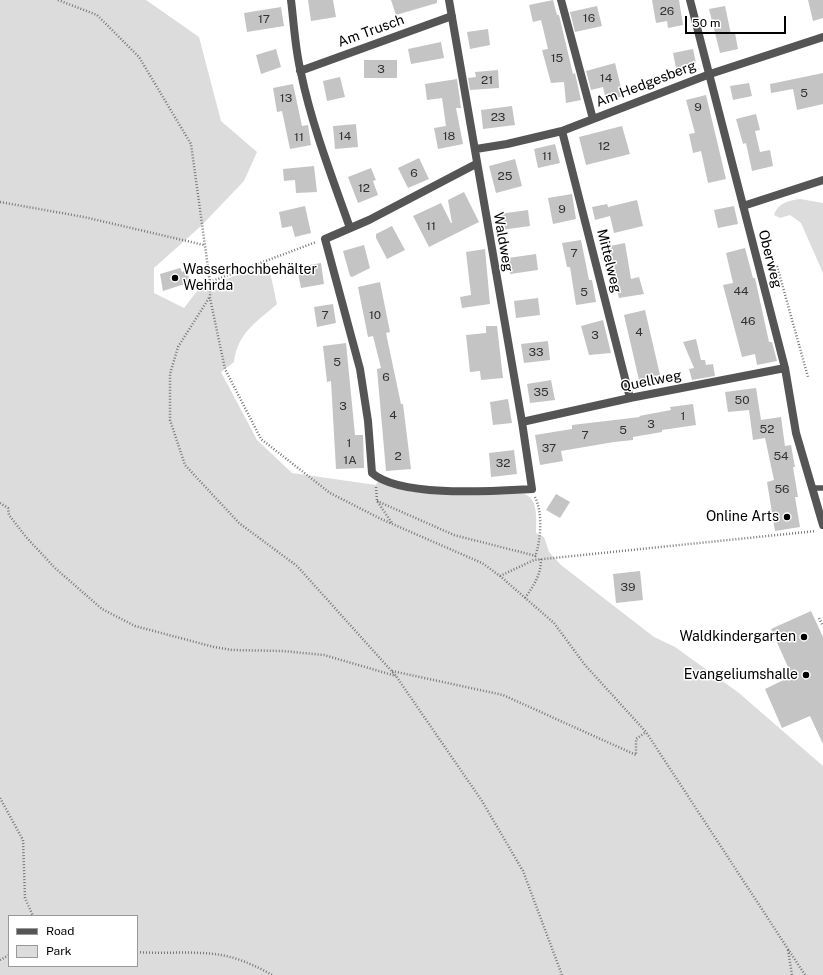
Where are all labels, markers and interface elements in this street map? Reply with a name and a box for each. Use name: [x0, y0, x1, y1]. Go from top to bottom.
house number: 26: [660, 4, 674, 18]
scale bar: [687, 8, 788, 34]
street label: Am Trusch: [335, 11, 407, 51]
house number: 16: [583, 11, 595, 25]
house number: 17: [258, 12, 270, 26]
text: 50 m: [692, 16, 720, 30]
house number: 15: [551, 51, 563, 65]
street label: Am Hedgesberg: [593, 57, 699, 111]
house number: 3: [377, 62, 385, 76]
house number: 14: [600, 71, 612, 85]
house number: 21: [481, 73, 493, 87]
house number: 5: [800, 86, 808, 100]
house number: 13: [280, 91, 292, 105]
house number: 9: [694, 100, 702, 114]
house number: 23: [491, 110, 505, 124]
house number: 14: [339, 129, 351, 143]
house number: 18: [443, 129, 455, 143]
house number: 11: [294, 130, 304, 144]
house number: 12: [598, 139, 610, 153]
house number: 11: [542, 149, 552, 163]
house number: 6: [410, 166, 418, 180]
house number: 25: [498, 169, 512, 183]
house number: 12: [358, 181, 370, 195]
house number: 9: [558, 202, 566, 216]
street label: Waldweg: [490, 211, 516, 273]
house number: 11: [426, 219, 436, 233]
street label: Mittelweg: [593, 227, 625, 295]
street label: Oberweg: [755, 228, 785, 290]
house number: 7: [570, 246, 578, 260]
place label: Wasserhochbehälter Wehrda: [183, 262, 317, 294]
marker: Wasserhochbehälter Wehrda: [170, 273, 180, 283]
house number: 44: [733, 284, 749, 298]
house number: 5: [580, 285, 588, 299]
house number: 7: [321, 308, 329, 322]
house number: 10: [369, 308, 381, 322]
house number: 46: [740, 314, 756, 328]
house number: 4: [635, 325, 643, 339]
house number: 3: [591, 328, 599, 342]
house number: 33: [528, 345, 544, 359]
house number: 5: [333, 355, 341, 369]
street label: Quellweg: [619, 367, 683, 395]
house number: 6: [382, 370, 390, 384]
house number: 35: [533, 385, 549, 399]
house number: 50: [734, 393, 750, 407]
house number: 3: [339, 399, 347, 413]
house number: 4: [389, 408, 397, 422]
house number: 1: [681, 409, 685, 423]
house number: 3: [647, 417, 655, 431]
house number: 52: [760, 422, 774, 436]
house number: 5: [619, 423, 627, 437]
house number: 7: [581, 428, 589, 442]
house number: 1: [347, 436, 351, 450]
house number: 37: [542, 441, 556, 455]
house number: 2: [394, 449, 402, 463]
house number: 54: [773, 449, 789, 463]
house number: 1A: [343, 453, 357, 467]
house number: 32: [496, 456, 510, 470]
house number: 56: [774, 482, 790, 496]
place label: Online Arts: [706, 509, 779, 525]
marker: Online Arts: [782, 512, 792, 522]
house number: 39: [621, 580, 635, 594]
place label: Waldkindergarten: [679, 629, 796, 645]
marker: Waldkindergarten: [799, 632, 809, 642]
place label: Evangeliumshalle: [684, 667, 798, 683]
marker: Evangeliumshalle: [801, 670, 811, 680]
legend: [8, 915, 138, 967]
text: Road: [46, 924, 74, 938]
text: Park: [46, 944, 72, 958]

